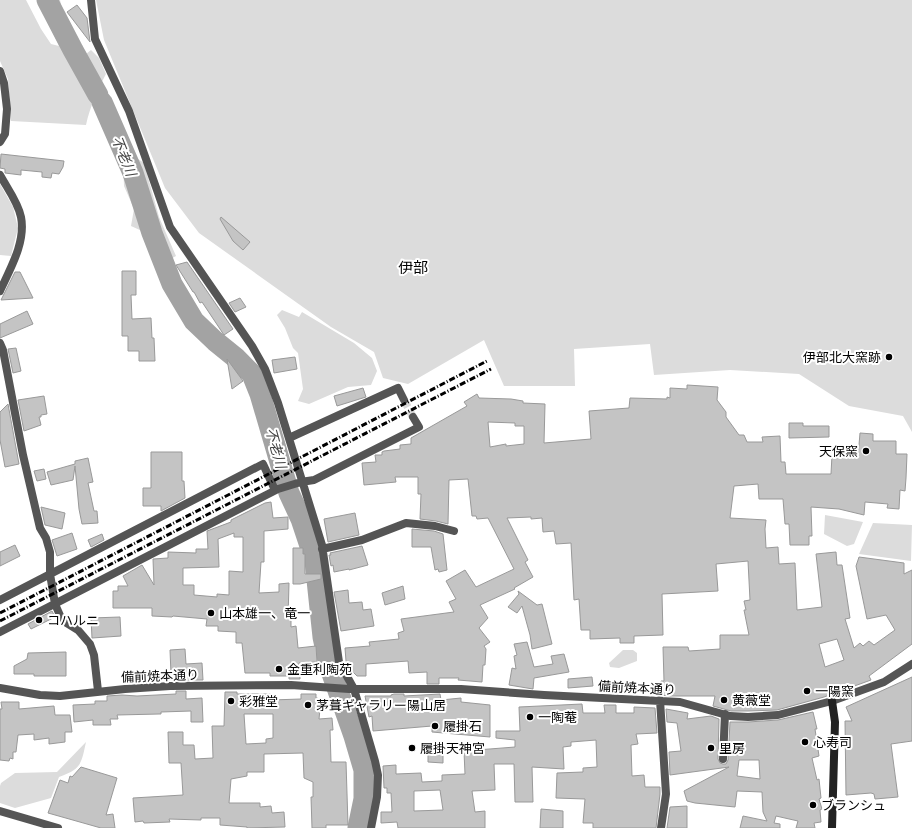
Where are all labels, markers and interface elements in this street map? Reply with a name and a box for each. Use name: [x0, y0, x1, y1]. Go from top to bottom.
water label: 不老川: [109, 134, 140, 180]
district label: 伊部: [398, 259, 428, 277]
place label: 伊部北大窯跡: [803, 350, 881, 365]
marker: 伊部北大窯跡: [884, 352, 894, 362]
water label: 不老川: [263, 426, 290, 472]
place label: 天保窯: [819, 444, 858, 459]
marker: 天保窯: [861, 446, 871, 456]
place label: 山本雄一、竜一: [219, 606, 310, 621]
marker: 山本雄一、竜一: [206, 608, 216, 618]
place label: コハルニ: [47, 613, 99, 628]
marker: コハルニ: [34, 615, 44, 625]
place label: 金重利陶苑: [287, 662, 352, 677]
marker: 金重利陶苑: [274, 664, 284, 674]
street label: 備前焼本通り: [121, 667, 199, 685]
street label: 備前焼本通り: [598, 678, 676, 698]
place label: 一陽窯: [815, 684, 854, 699]
marker: 一陽窯: [802, 686, 812, 696]
place label: 黄薇堂: [732, 693, 771, 708]
place label: 彩雅堂: [239, 694, 278, 709]
marker: 黄薇堂: [719, 695, 729, 705]
marker: 彩雅堂: [226, 696, 236, 706]
place label: 茅葺ギャラリー陽山居: [316, 698, 446, 713]
marker: 茅葺ギャラリー陽山居: [303, 700, 313, 710]
place label: 一陶菴: [538, 710, 577, 725]
marker: 一陶菴: [525, 712, 535, 722]
place label: 履掛石: [443, 719, 482, 734]
marker: 履掛石: [430, 721, 440, 731]
place label: 心寿司: [813, 735, 852, 750]
marker: 心寿司: [800, 737, 810, 747]
place label: 履掛天神宮: [420, 741, 485, 756]
place label: 里房: [719, 741, 745, 756]
marker: 履掛天神宮: [407, 743, 417, 753]
marker: 里房: [706, 743, 716, 753]
place label: ブランシュ: [821, 798, 886, 813]
marker: ブランシュ: [808, 800, 818, 810]

